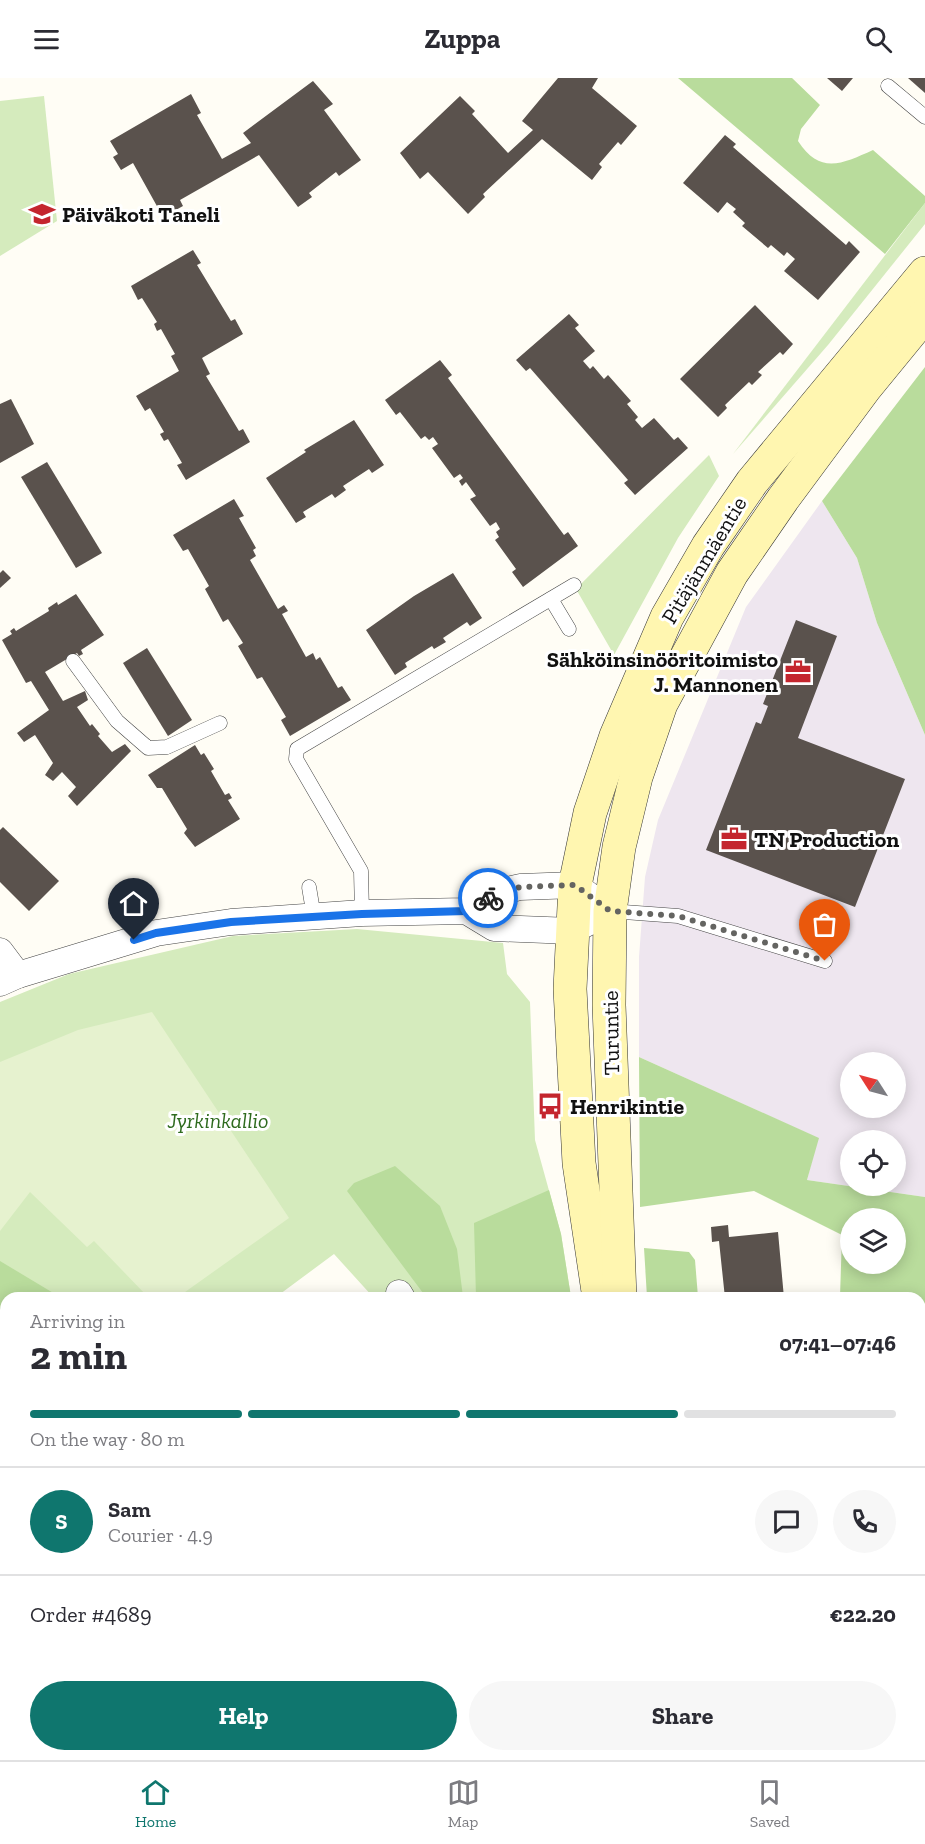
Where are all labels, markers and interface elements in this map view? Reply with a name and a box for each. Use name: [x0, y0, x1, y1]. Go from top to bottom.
icon: menu: [30, 23, 63, 56]
text: Zuppa: [425, 23, 500, 55]
icon: search: [862, 23, 895, 56]
school or university icon: Päiväkoti Taneli: [27, 199, 57, 229]
place label: Päiväkoti Taneli: [62, 201, 220, 228]
street label: Pitäjänmäentie: [655, 492, 753, 628]
place label: Sähköinsinööritoimisto J. Mannonen: [547, 646, 778, 698]
office icon: Sähköinsinööritoimisto J. Mannonen: [783, 657, 813, 687]
office icon: TN Production: [719, 824, 749, 854]
place label: TN Production: [754, 826, 899, 853]
courier: [458, 868, 518, 928]
pin: [108, 878, 159, 940]
icon: bike: [472, 882, 505, 915]
icon: home: [117, 887, 150, 920]
pin: [799, 899, 850, 961]
icon: bag: [808, 908, 841, 941]
street label: Turuntie: [597, 990, 625, 1076]
north arrow: [840, 1052, 906, 1118]
map controls: [840, 1052, 906, 1274]
bus stop icon: Henrikintie: [535, 1091, 565, 1121]
place label: Henrikintie: [570, 1093, 684, 1120]
park label: Jyrkinkallio: [166, 1107, 269, 1134]
button: locate: [840, 1130, 906, 1196]
button: layers: [840, 1208, 906, 1274]
text: Arriving in: [30, 1309, 125, 1333]
text: 07:41–07:46: [779, 1330, 896, 1357]
text: 2 min: [30, 1332, 127, 1379]
text: On the way · 80 m: [30, 1427, 185, 1451]
button: chat: [755, 1490, 818, 1553]
button: phone: [833, 1490, 896, 1553]
text: Sam: [108, 1496, 151, 1523]
text: S: [55, 1508, 68, 1535]
text: Courier · 4.9: [108, 1523, 213, 1547]
text: Order #4689: [30, 1601, 152, 1628]
text: €22.20: [830, 1601, 896, 1628]
button: Help: [30, 1681, 457, 1750]
button: Share: [469, 1681, 896, 1750]
tab: Home: [135, 1776, 176, 1831]
tab: Map: [447, 1776, 480, 1831]
tab: Saved: [750, 1776, 790, 1831]

